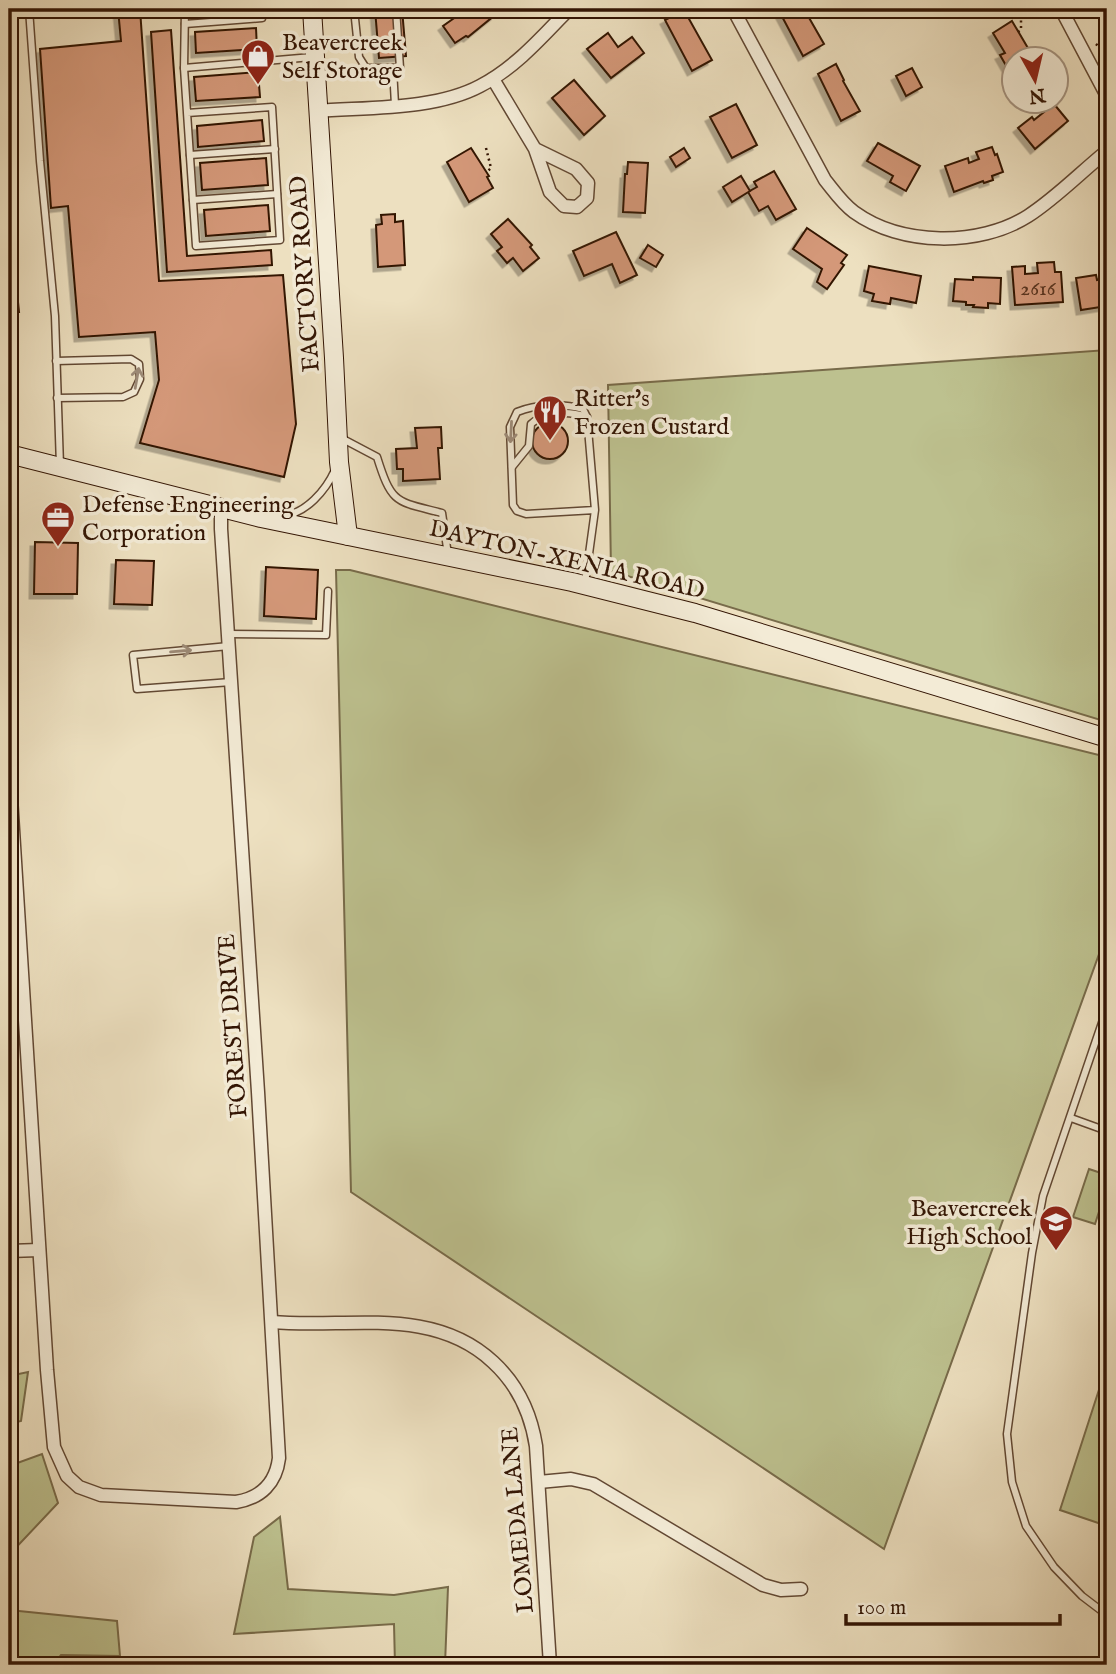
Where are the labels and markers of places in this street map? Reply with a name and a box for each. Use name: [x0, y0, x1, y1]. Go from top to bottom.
place label: Beavercreek Self Storage: [282, 28, 403, 87]
shop icon: Beavercreek Self Storage: [239, 37, 277, 86]
place label: Ritter's Frozen Custard: [574, 384, 729, 443]
restaurant icon: Ritter's Frozen Custard: [531, 393, 569, 442]
place label: Defense Engineering Corporation: [82, 490, 295, 549]
office icon: Defense Engineering Corporation: [39, 499, 77, 548]
place label: Beavercreek High School: [906, 1194, 1032, 1253]
school or university icon: Beavercreek High School: [1037, 1203, 1075, 1252]

